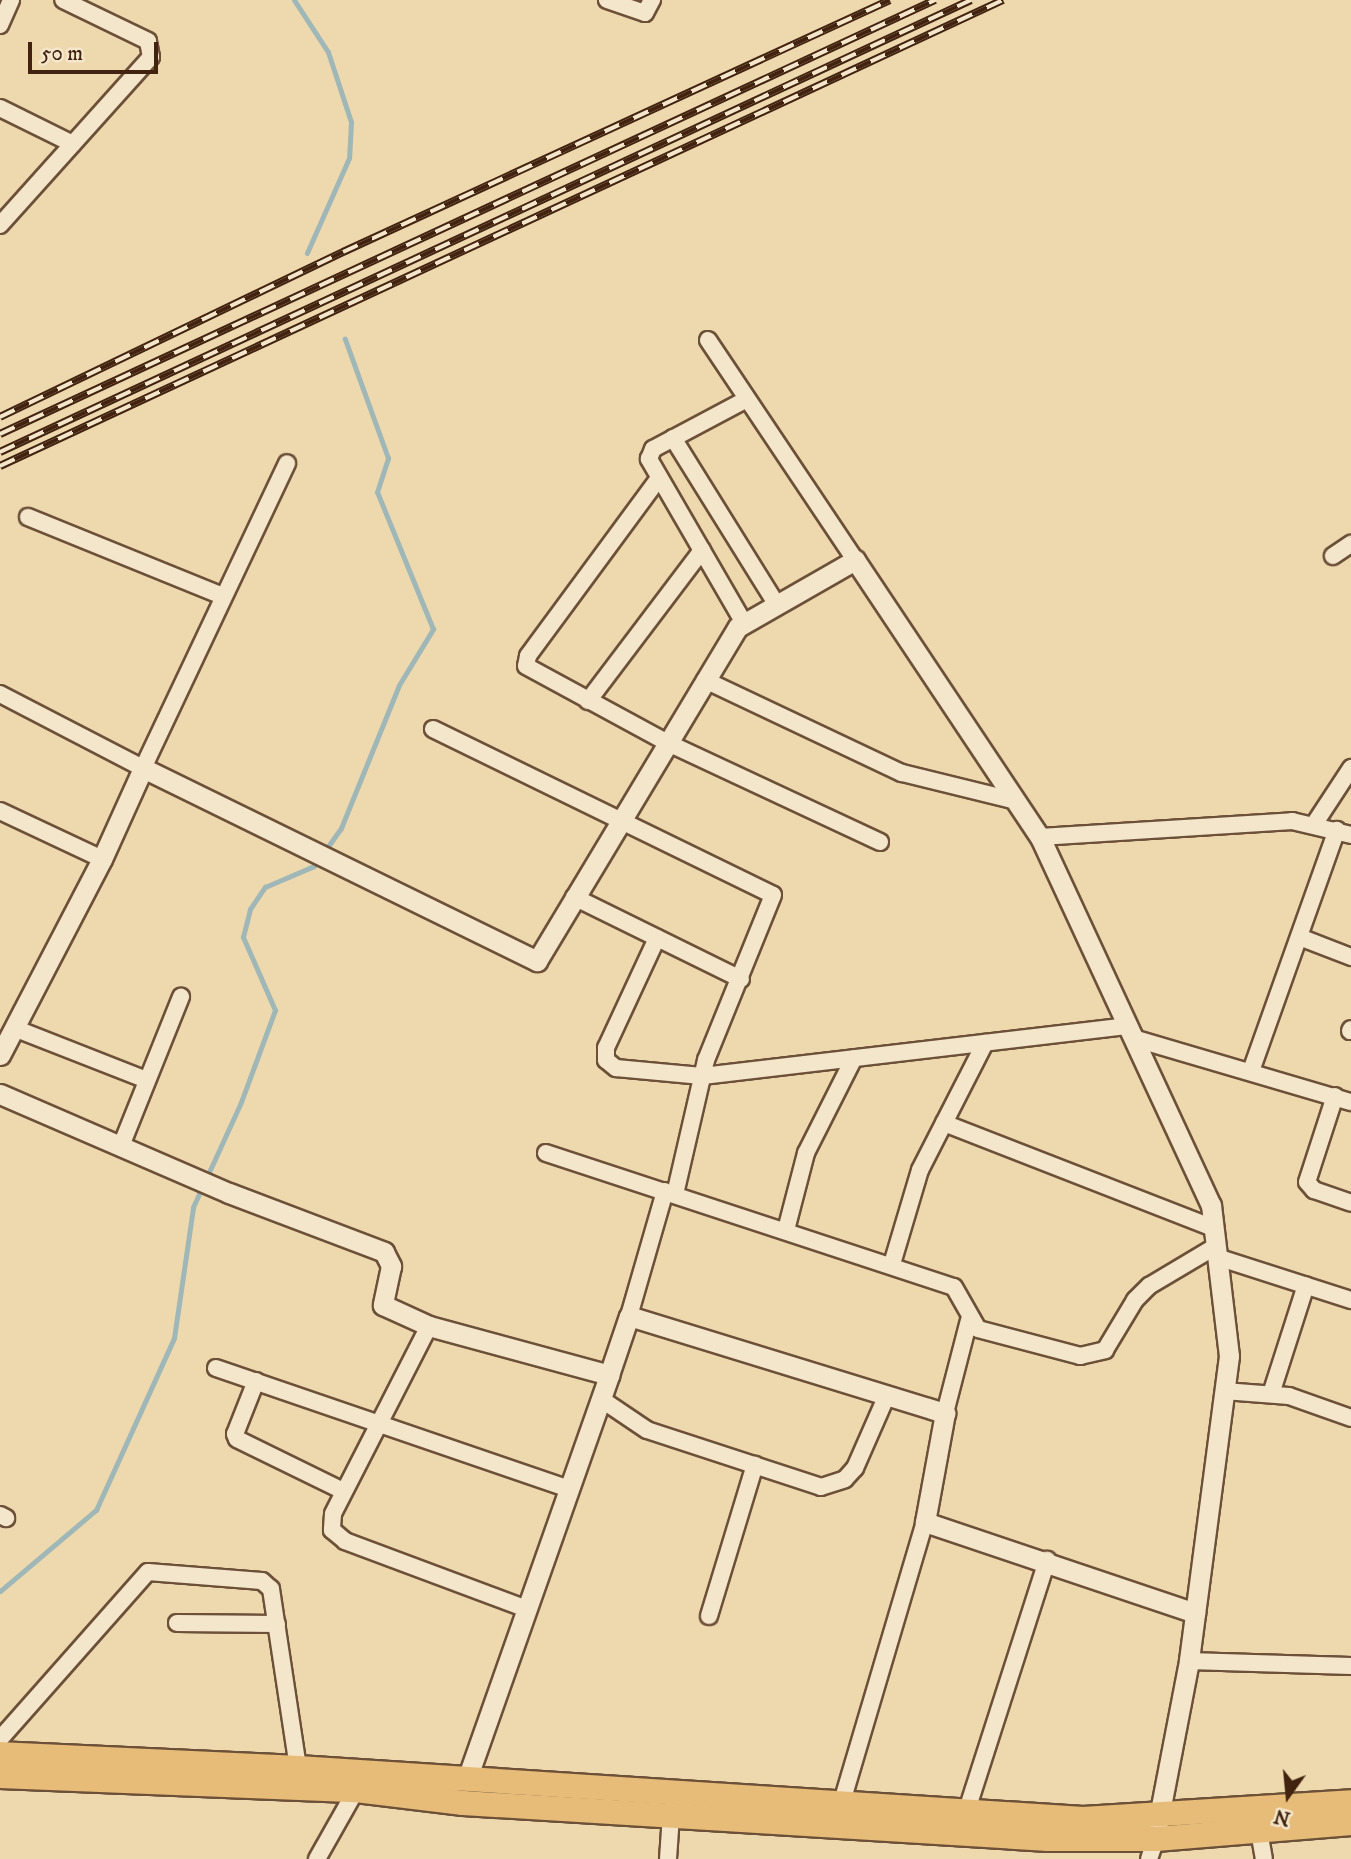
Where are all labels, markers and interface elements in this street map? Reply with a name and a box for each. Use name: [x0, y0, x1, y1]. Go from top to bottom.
scale bar: [32, 28, 161, 72]
text: 50 m: [41, 41, 83, 67]
north arrow: [1253, 1761, 1323, 1831]
text: N: [1272, 1804, 1293, 1830]

